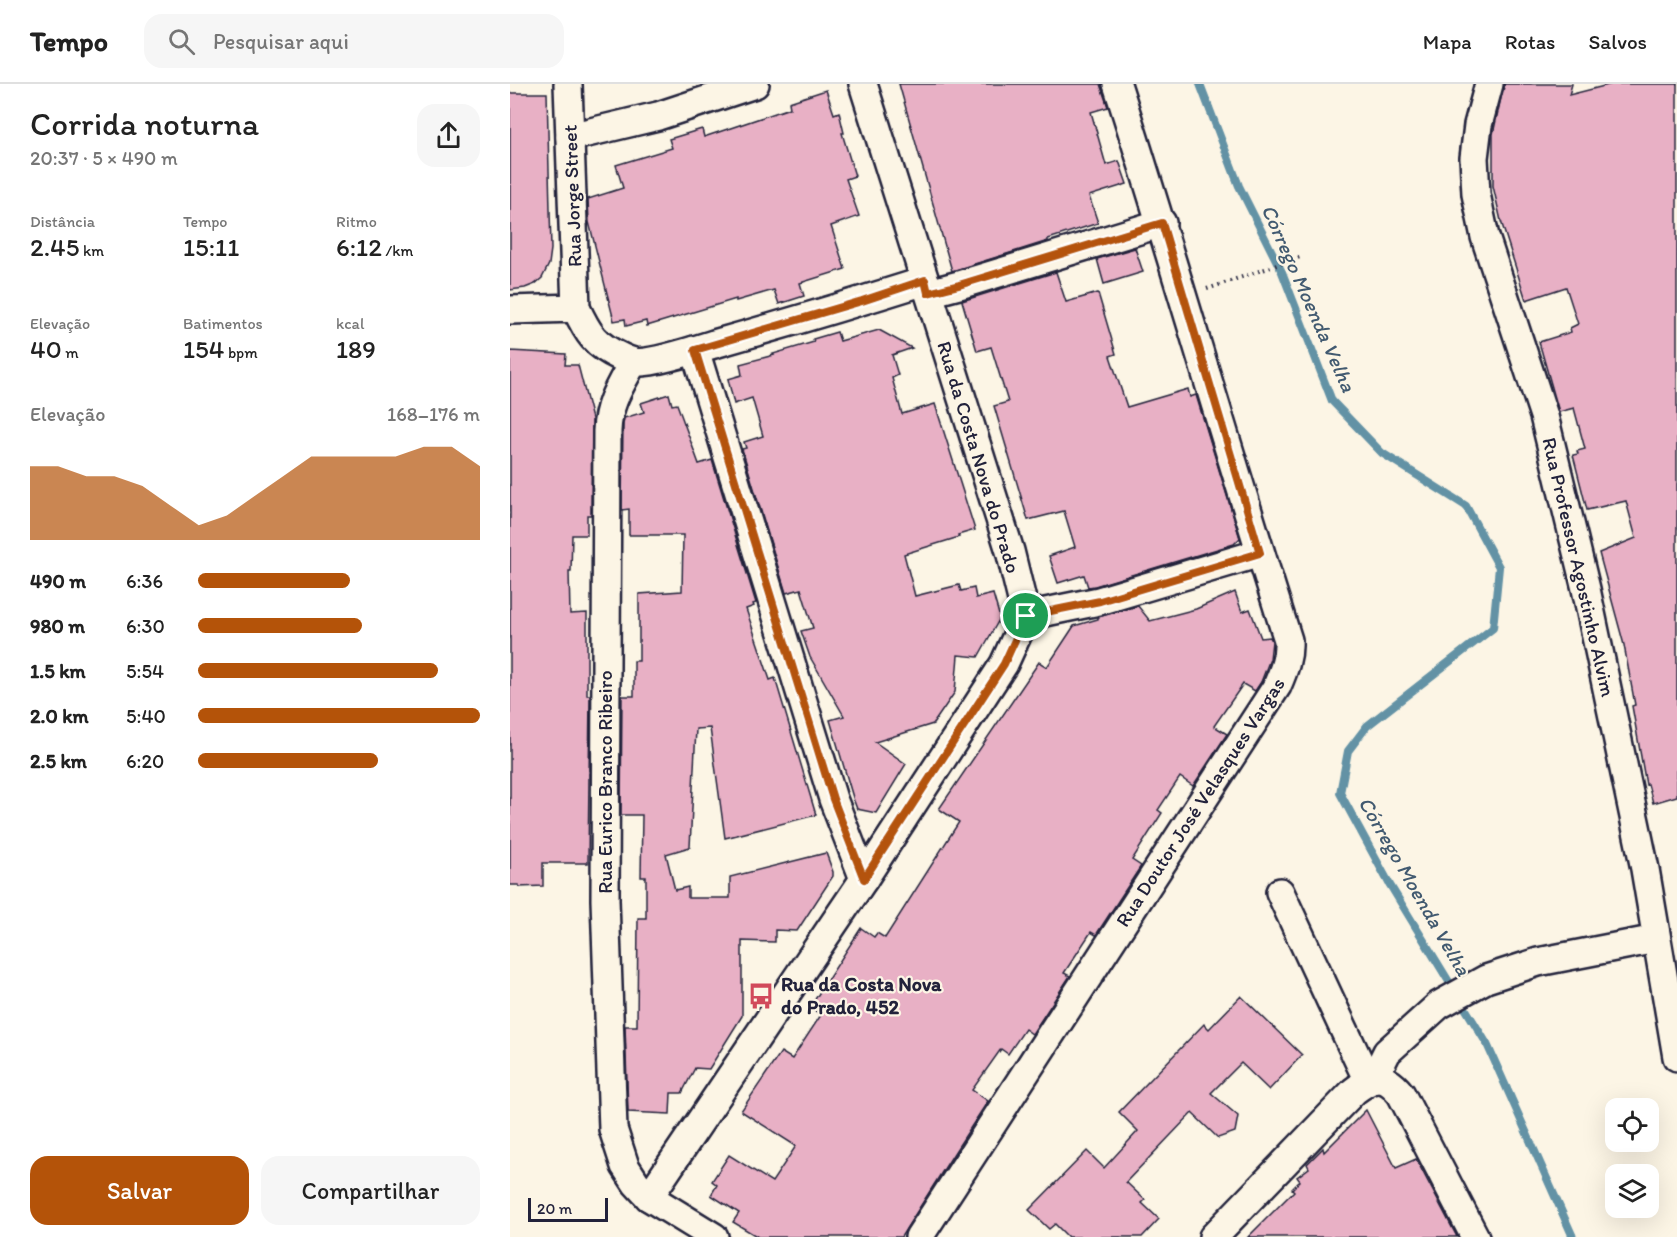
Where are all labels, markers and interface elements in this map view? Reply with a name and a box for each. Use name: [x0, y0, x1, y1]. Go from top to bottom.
search box: [144, 14, 564, 68]
text: Tempo: [30, 24, 108, 58]
icon: search: [165, 25, 198, 58]
text: Pesquisar aqui: [213, 28, 349, 55]
text: Mapa: [1423, 29, 1472, 54]
text: Rotas: [1505, 29, 1555, 54]
text: Salvos: [1588, 29, 1647, 54]
text: Corrida noturna: [30, 104, 259, 143]
button: share: [417, 104, 480, 167]
street label: Rua Jorge Street: [558, 124, 586, 268]
text: 20:37 · 5 × 490 m: [30, 146, 178, 170]
water label: Córrego Moenda Velha: [1256, 200, 1362, 396]
text: Distância: [30, 212, 95, 231]
text: Tempo: [183, 212, 228, 231]
text: Ritmo: [336, 212, 377, 231]
text: 2.45: [30, 231, 79, 263]
text: 15:11: [183, 231, 239, 263]
text: 6:12: [336, 231, 382, 263]
text: km: [79, 241, 104, 260]
text: /km: [382, 241, 413, 260]
text: Elevação: [30, 314, 90, 333]
text: Batimentos: [183, 314, 263, 333]
text: kcal: [336, 314, 364, 333]
text: 40: [30, 333, 62, 365]
text: 154: [183, 333, 224, 365]
text: 189: [336, 333, 376, 365]
street label: Rua da Costa Nova do Prado: [932, 338, 1026, 576]
text: m: [62, 343, 79, 362]
text: bpm: [224, 343, 258, 362]
text: Elevação: [30, 402, 105, 426]
text: 168–176 m: [387, 402, 480, 426]
street label: Rua Professor Agostinho Alvim: [1537, 435, 1621, 699]
text: 490 m: [30, 569, 86, 593]
text: 6:36: [126, 569, 163, 593]
pin: [1000, 590, 1051, 641]
icon: arrive: [1009, 599, 1042, 632]
text: 980 m: [30, 614, 85, 638]
text: 6:30: [126, 614, 165, 638]
text: 1.5 km: [30, 659, 86, 683]
text: 5:54: [126, 659, 164, 683]
street label: Rua Eurico Branco Ribeiro: [593, 670, 617, 894]
street label: Rua Doutor José Velasques Vargas: [1110, 673, 1290, 931]
text: 2.0 km: [30, 704, 89, 728]
text: 5:40: [126, 704, 166, 728]
text: 2.5 km: [30, 749, 87, 773]
text: 6:20: [126, 749, 164, 773]
water label: Córrego Moenda Velha: [1353, 792, 1477, 980]
place label: Rua da Costa Nova do Prado, 452: [781, 972, 942, 1019]
bus stop icon: Rua da Costa Nova do Prado, 452: [746, 981, 776, 1011]
map controls: [1605, 1098, 1659, 1218]
button: locate: [1605, 1098, 1659, 1152]
button: Salvar: [30, 1156, 249, 1225]
button: Compartilhar: [261, 1156, 480, 1225]
button: layers: [1605, 1164, 1659, 1218]
scale bar: [528, 1195, 608, 1222]
text: 20 m: [537, 1199, 572, 1218]

